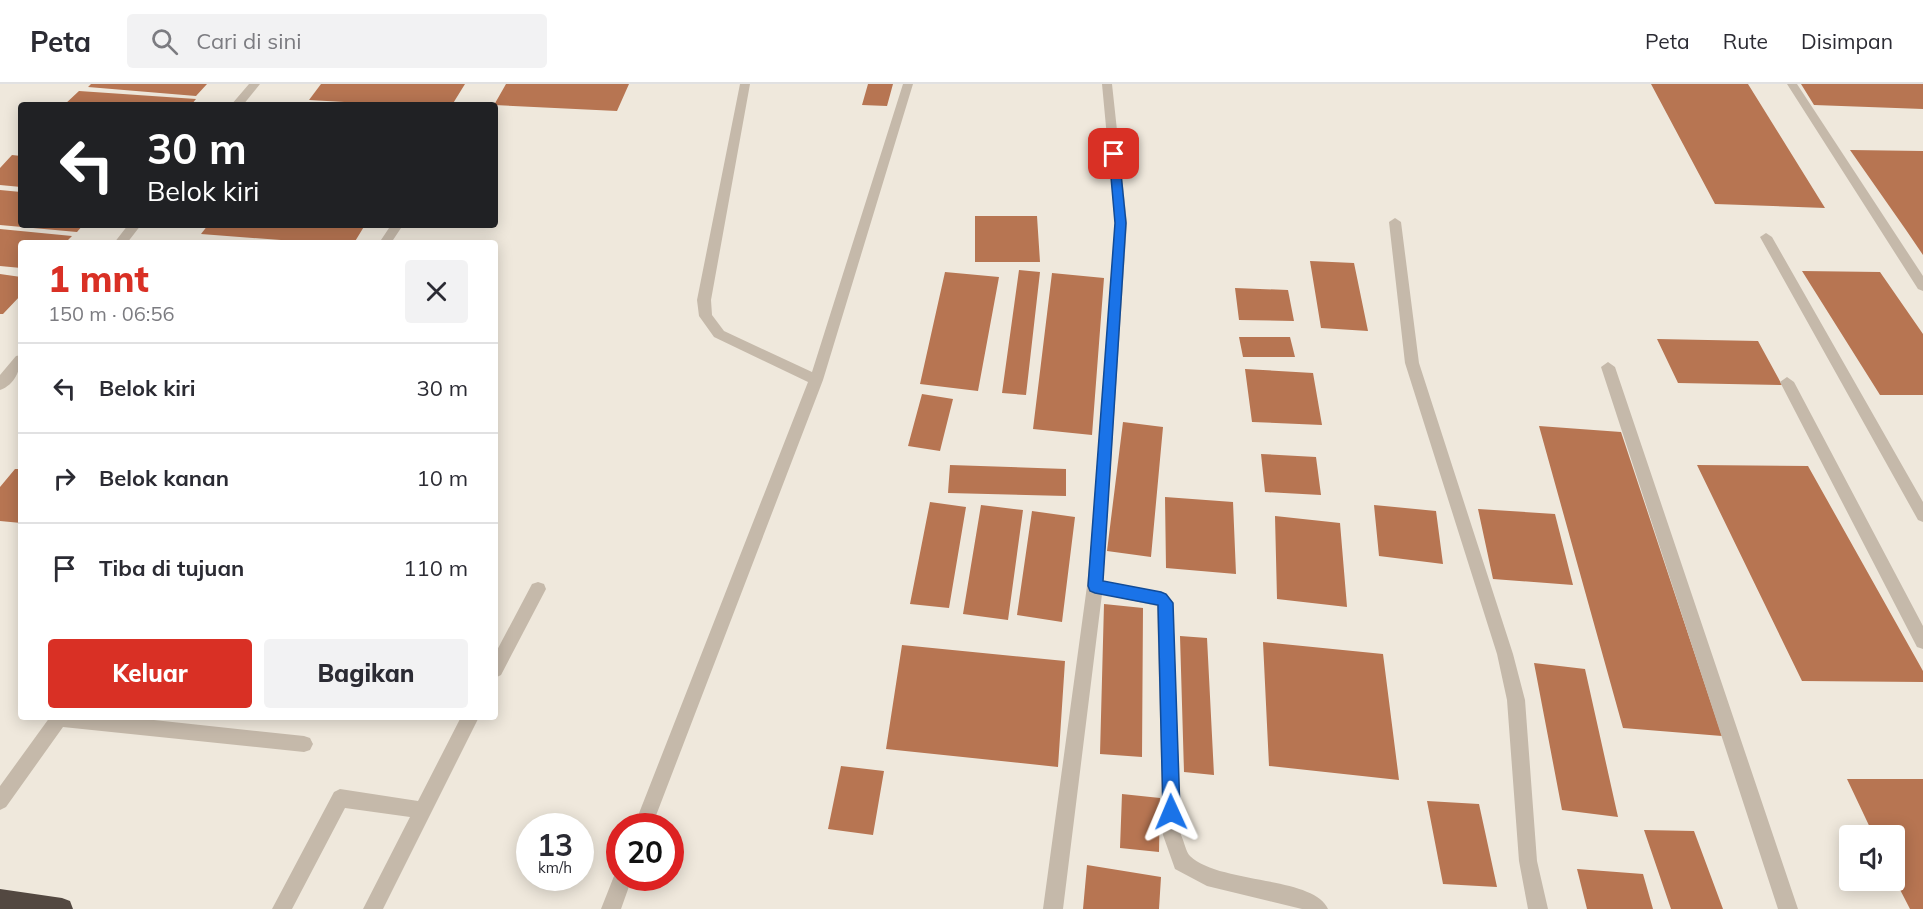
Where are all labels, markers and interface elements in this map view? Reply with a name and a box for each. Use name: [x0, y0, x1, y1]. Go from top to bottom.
search box: [127, 14, 547, 68]
text: Peta: [30, 24, 91, 59]
icon: search: [148, 25, 181, 58]
text: Cari di sini: [196, 27, 302, 55]
text: Peta: [1645, 28, 1690, 54]
text: Rute: [1723, 28, 1768, 54]
text: Disimpan: [1801, 28, 1893, 54]
text: 30 m: [147, 122, 247, 175]
icon: left: [48, 126, 126, 204]
pin: [1088, 128, 1139, 179]
icon: arrive: [1097, 137, 1130, 170]
text: Belok kiri: [147, 174, 259, 208]
text: 1 mnt: [48, 256, 149, 301]
button: close: [405, 260, 468, 323]
text: 150 m · 06:56: [48, 301, 174, 326]
icon: left: [48, 372, 81, 405]
text: Belok kiri: [99, 374, 195, 402]
text: 30 m: [417, 374, 468, 402]
icon: right: [48, 462, 81, 495]
text: Belok kanan: [99, 464, 229, 492]
text: 10 m: [417, 464, 468, 492]
icon: arrive: [48, 552, 81, 585]
text: Tiba di tujuan: [99, 554, 244, 582]
text: 110 m: [403, 554, 468, 582]
button: Keluar: [48, 639, 252, 708]
button: Bagikan: [264, 639, 468, 708]
position arrow: [1139, 780, 1203, 844]
speed limit sign: 20: [606, 813, 684, 891]
map controls: [1839, 825, 1905, 891]
button: sound: [1839, 825, 1905, 891]
text: 13: [537, 826, 573, 864]
text: km/h: [538, 858, 572, 877]

